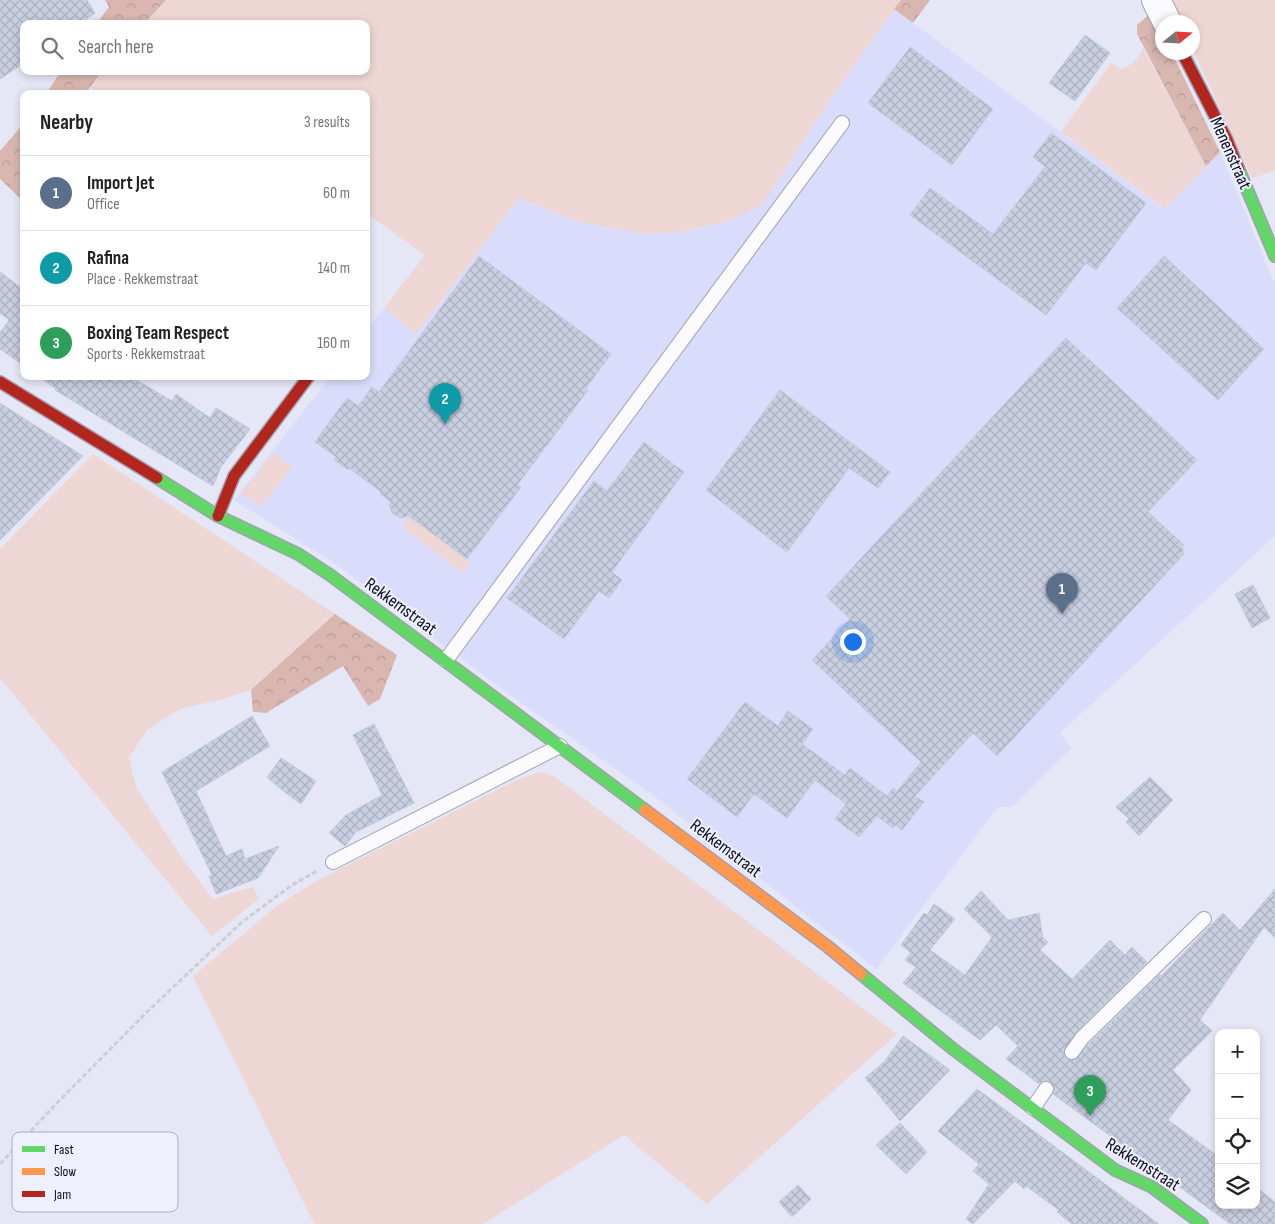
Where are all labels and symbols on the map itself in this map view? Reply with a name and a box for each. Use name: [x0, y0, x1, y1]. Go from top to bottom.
north arrow: [1155, 15, 1200, 60]
street label: Menenstraat: [1205, 114, 1256, 193]
pin: 2: [429, 383, 461, 424]
street label: Rekkemstraat: [361, 573, 441, 640]
pin: 1: [1046, 573, 1078, 614]
your location: [840, 629, 866, 655]
street label: Rekkemstraat: [686, 815, 766, 882]
pin: 3: [1074, 1075, 1106, 1116]
legend: [12, 1132, 178, 1212]
street label: Rekkemstraat: [1102, 1133, 1184, 1196]
text: Fast: [54, 1141, 74, 1158]
text: Slow: [54, 1163, 76, 1180]
text: Jam: [53, 1186, 71, 1203]

